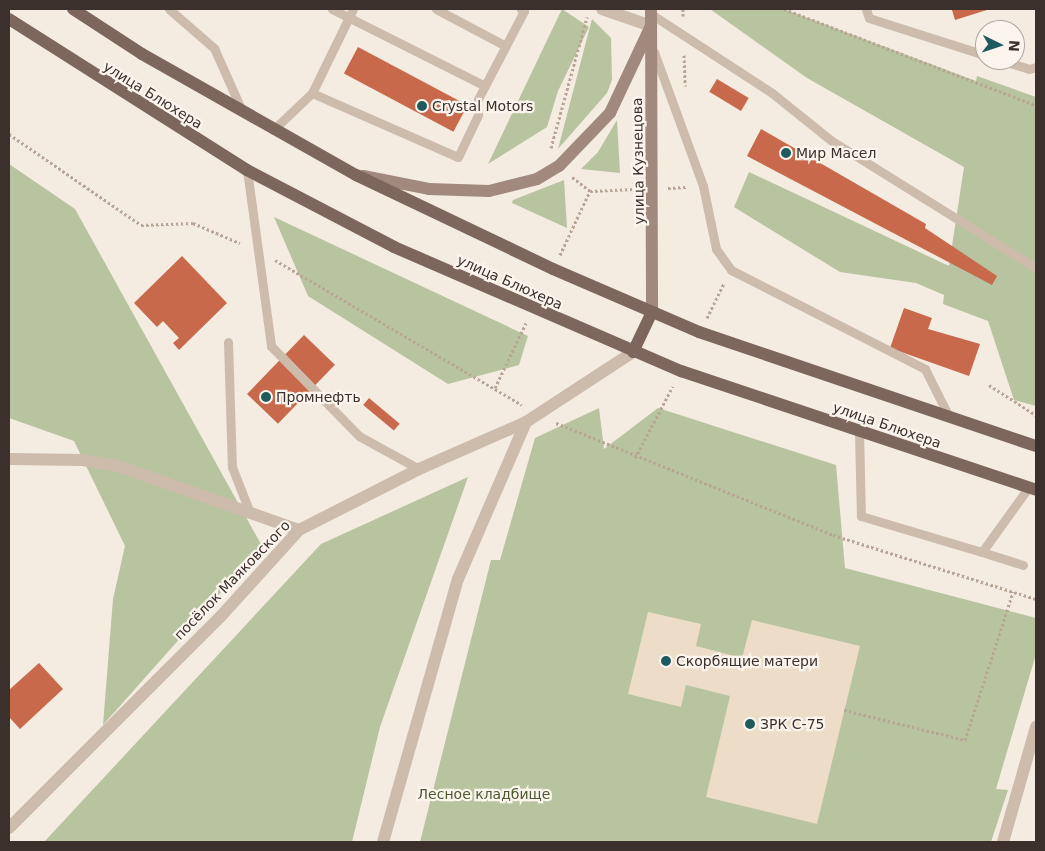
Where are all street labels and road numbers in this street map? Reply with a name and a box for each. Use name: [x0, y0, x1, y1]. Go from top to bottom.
street label: улица Блюхера: [100, 58, 206, 132]
street label: улица Кузнецова: [628, 97, 648, 225]
street label: улица Блюхера: [455, 251, 565, 313]
street label: улица Блюхера: [831, 399, 943, 451]
street label: посёлок Маяковского: [171, 517, 293, 643]

